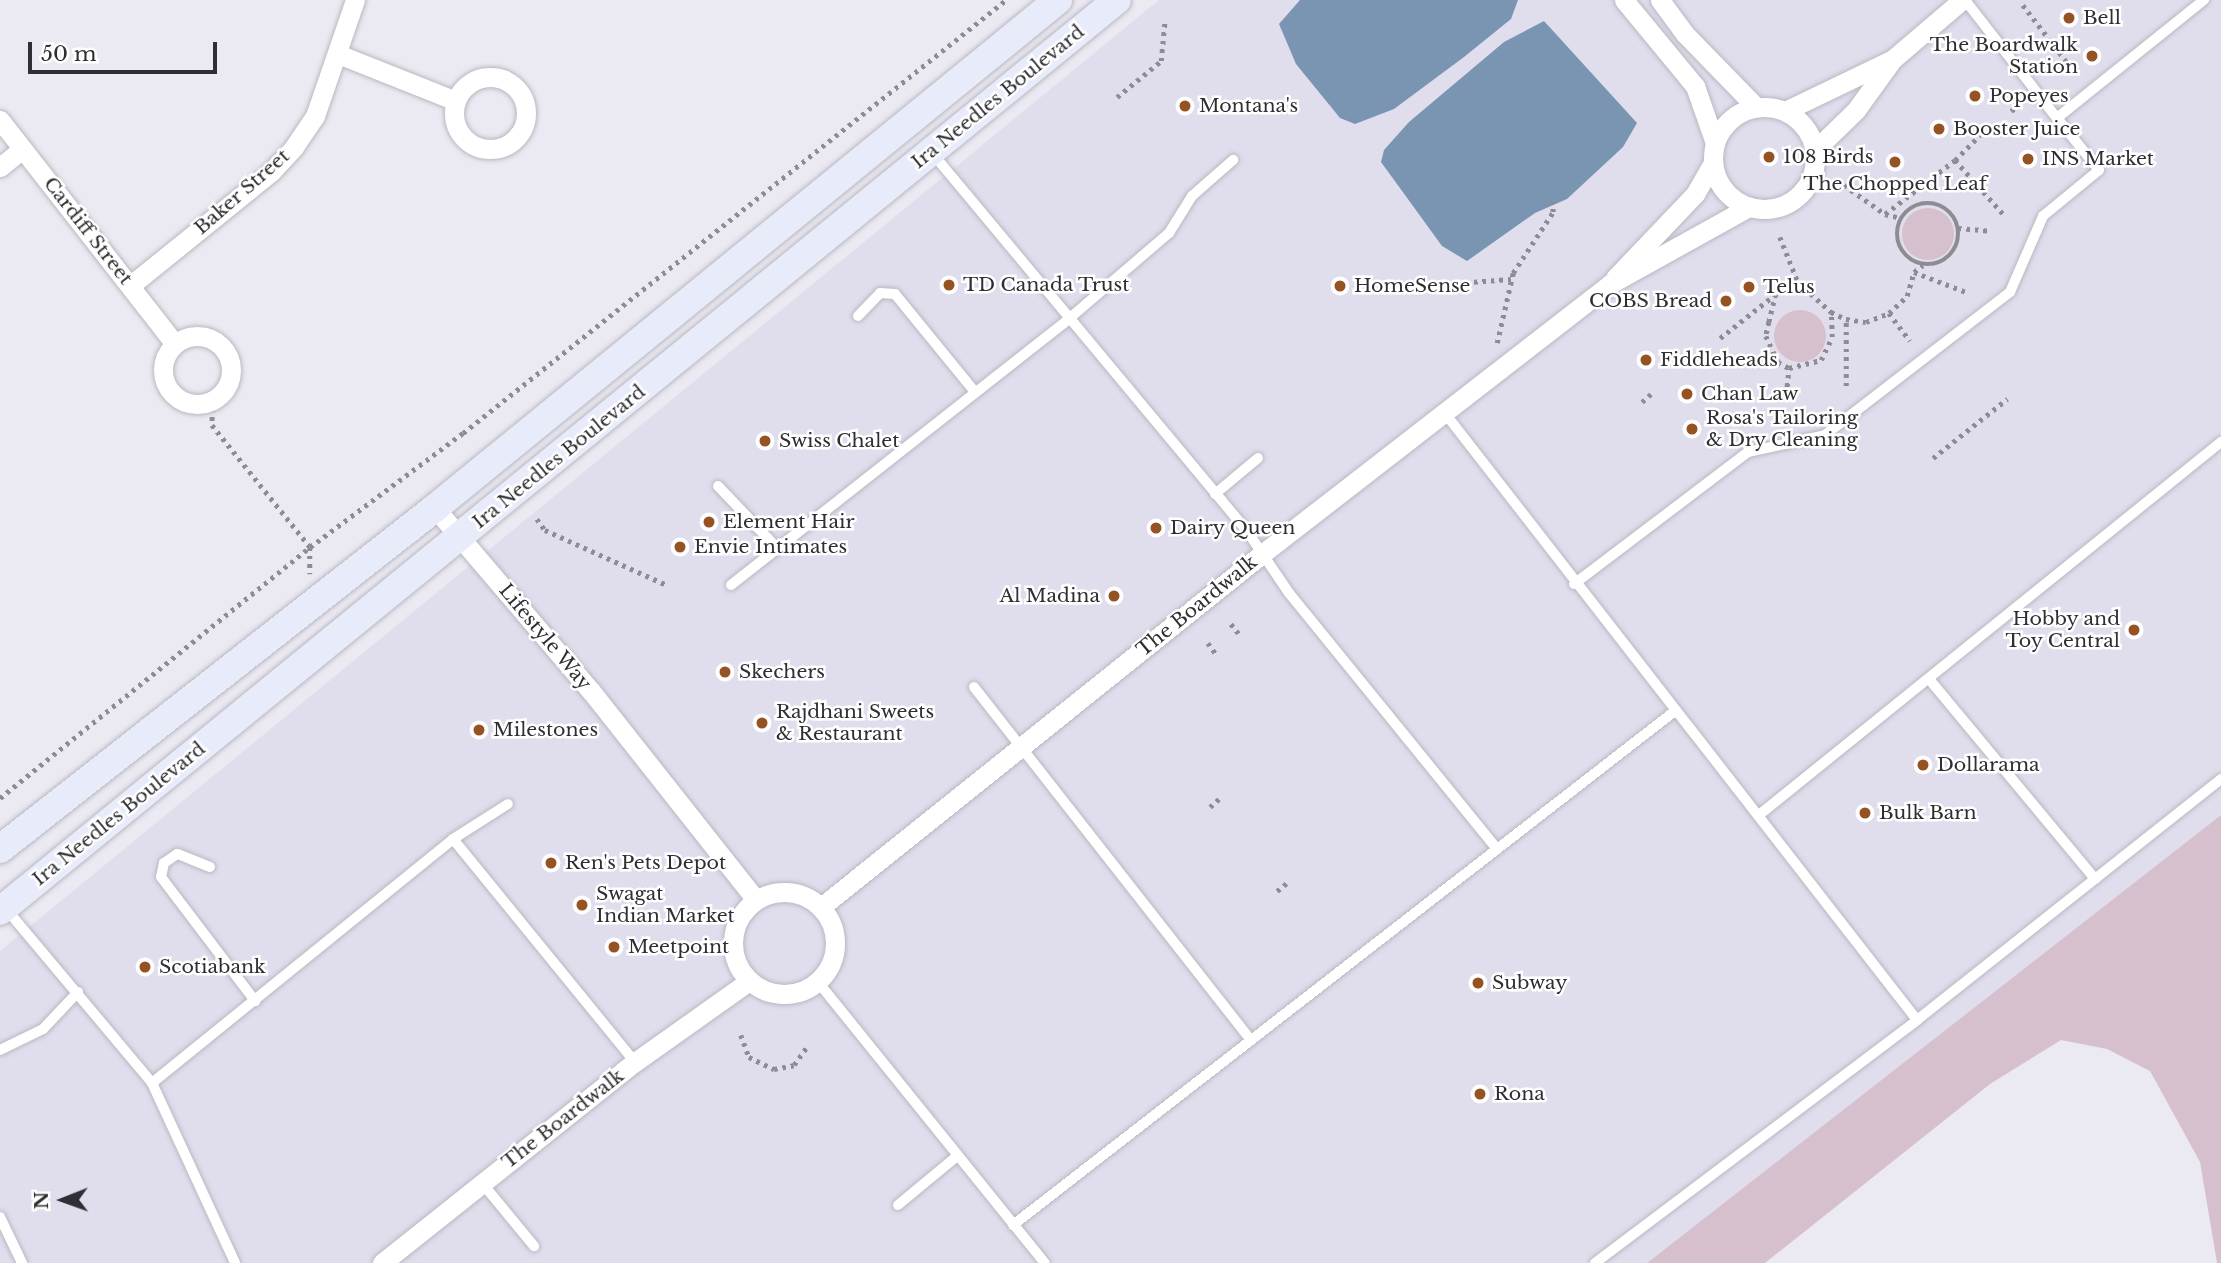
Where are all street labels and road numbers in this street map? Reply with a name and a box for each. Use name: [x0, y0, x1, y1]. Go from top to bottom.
street label: Ira Needles Boulevard: [907, 20, 1089, 174]
street label: Baker Street: [190, 144, 294, 240]
street label: Cardiff Street: [39, 173, 137, 289]
street label: Ira Needles Boulevard: [468, 380, 650, 534]
street label: The Boardwalk: [1132, 551, 1262, 661]
street label: Lifestyle Way: [494, 579, 596, 695]
street label: Ira Needles Boulevard: [28, 737, 210, 891]
street label: The Boardwalk: [498, 1064, 628, 1174]

